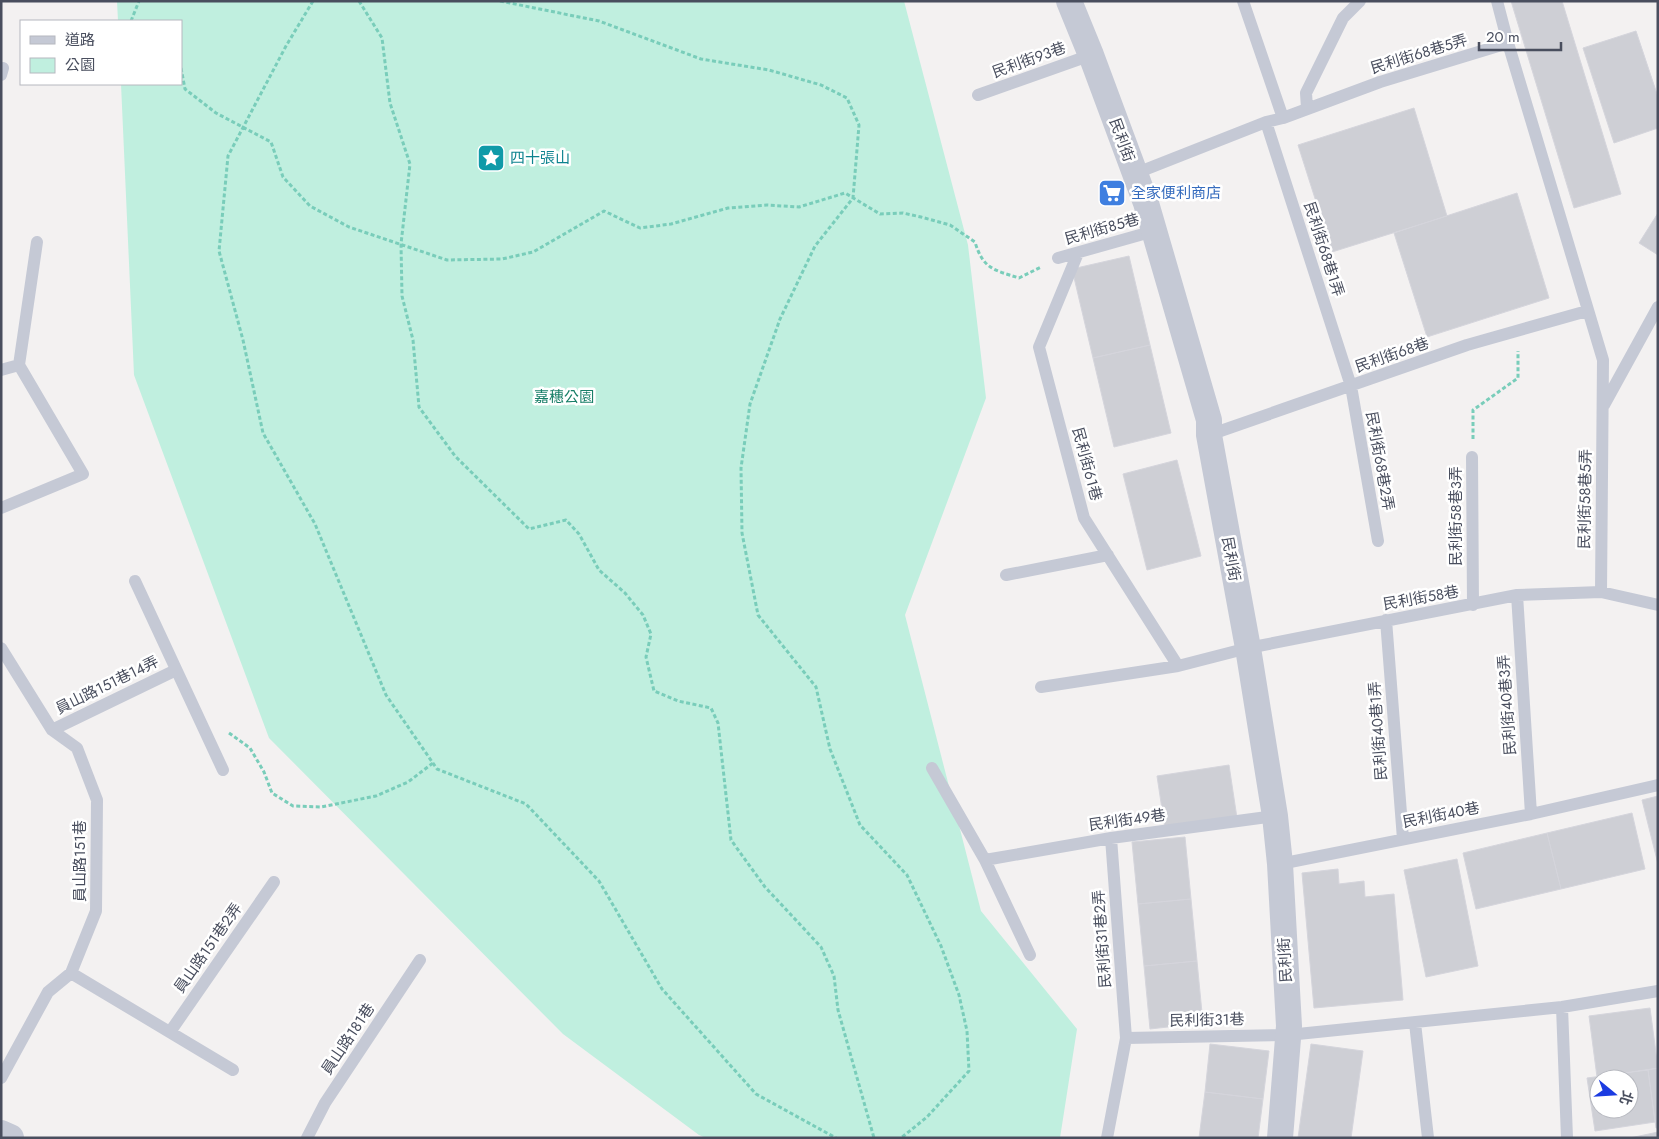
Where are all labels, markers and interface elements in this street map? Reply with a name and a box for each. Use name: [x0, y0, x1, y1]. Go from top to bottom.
legend: [20, 20, 182, 85]
scale bar: [1479, 20, 1562, 52]
text: 20 m: [1486, 26, 1520, 48]
text: 道路: [65, 29, 95, 51]
street label: 民利街68巷5弄: [1368, 29, 1470, 79]
street label: 民利街93巷: [989, 37, 1069, 83]
text: 公園: [65, 54, 95, 76]
street label: 民利街: [1104, 115, 1140, 165]
place icon: 四十張山: [476, 143, 506, 173]
place label: 四十張山: [510, 147, 570, 169]
supermarket icon: 全家便利商店: [1097, 178, 1127, 208]
place label: 全家便利商店: [1131, 182, 1221, 204]
street label: 民利街68巷1弄: [1298, 199, 1350, 299]
street label: 民利街85巷: [1062, 208, 1142, 250]
street label: 民利街68巷: [1352, 332, 1432, 378]
park label: 嘉穗公園: [534, 386, 594, 408]
street label: 民利街68巷2弄: [1360, 410, 1400, 512]
street label: 民利街61巷: [1067, 425, 1107, 503]
street label: 民利街58巷5弄: [1573, 449, 1597, 549]
street label: 民利街58巷3弄: [1445, 466, 1467, 566]
street label: 民利街: [1216, 535, 1246, 583]
street label: 民利街58巷: [1381, 581, 1461, 615]
street label: 員山路151巷14弄: [52, 650, 162, 720]
street label: 民利街40巷3弄: [1493, 654, 1521, 756]
street label: 民利街40巷1弄: [1364, 681, 1392, 781]
street label: 民利街40巷: [1401, 797, 1481, 833]
street label: 民利街49巷: [1087, 804, 1167, 836]
street label: 員山路151巷: [69, 820, 91, 902]
street label: 民利街31巷2弄: [1088, 889, 1116, 989]
street label: 員山路151巷2弄: [169, 898, 247, 998]
street label: 民利街: [1273, 937, 1297, 983]
street label: 員山路181巷: [316, 999, 380, 1079]
street label: 民利街31巷: [1169, 1008, 1245, 1032]
north arrow: [1589, 1069, 1639, 1119]
text: 北: [1615, 1088, 1638, 1108]

